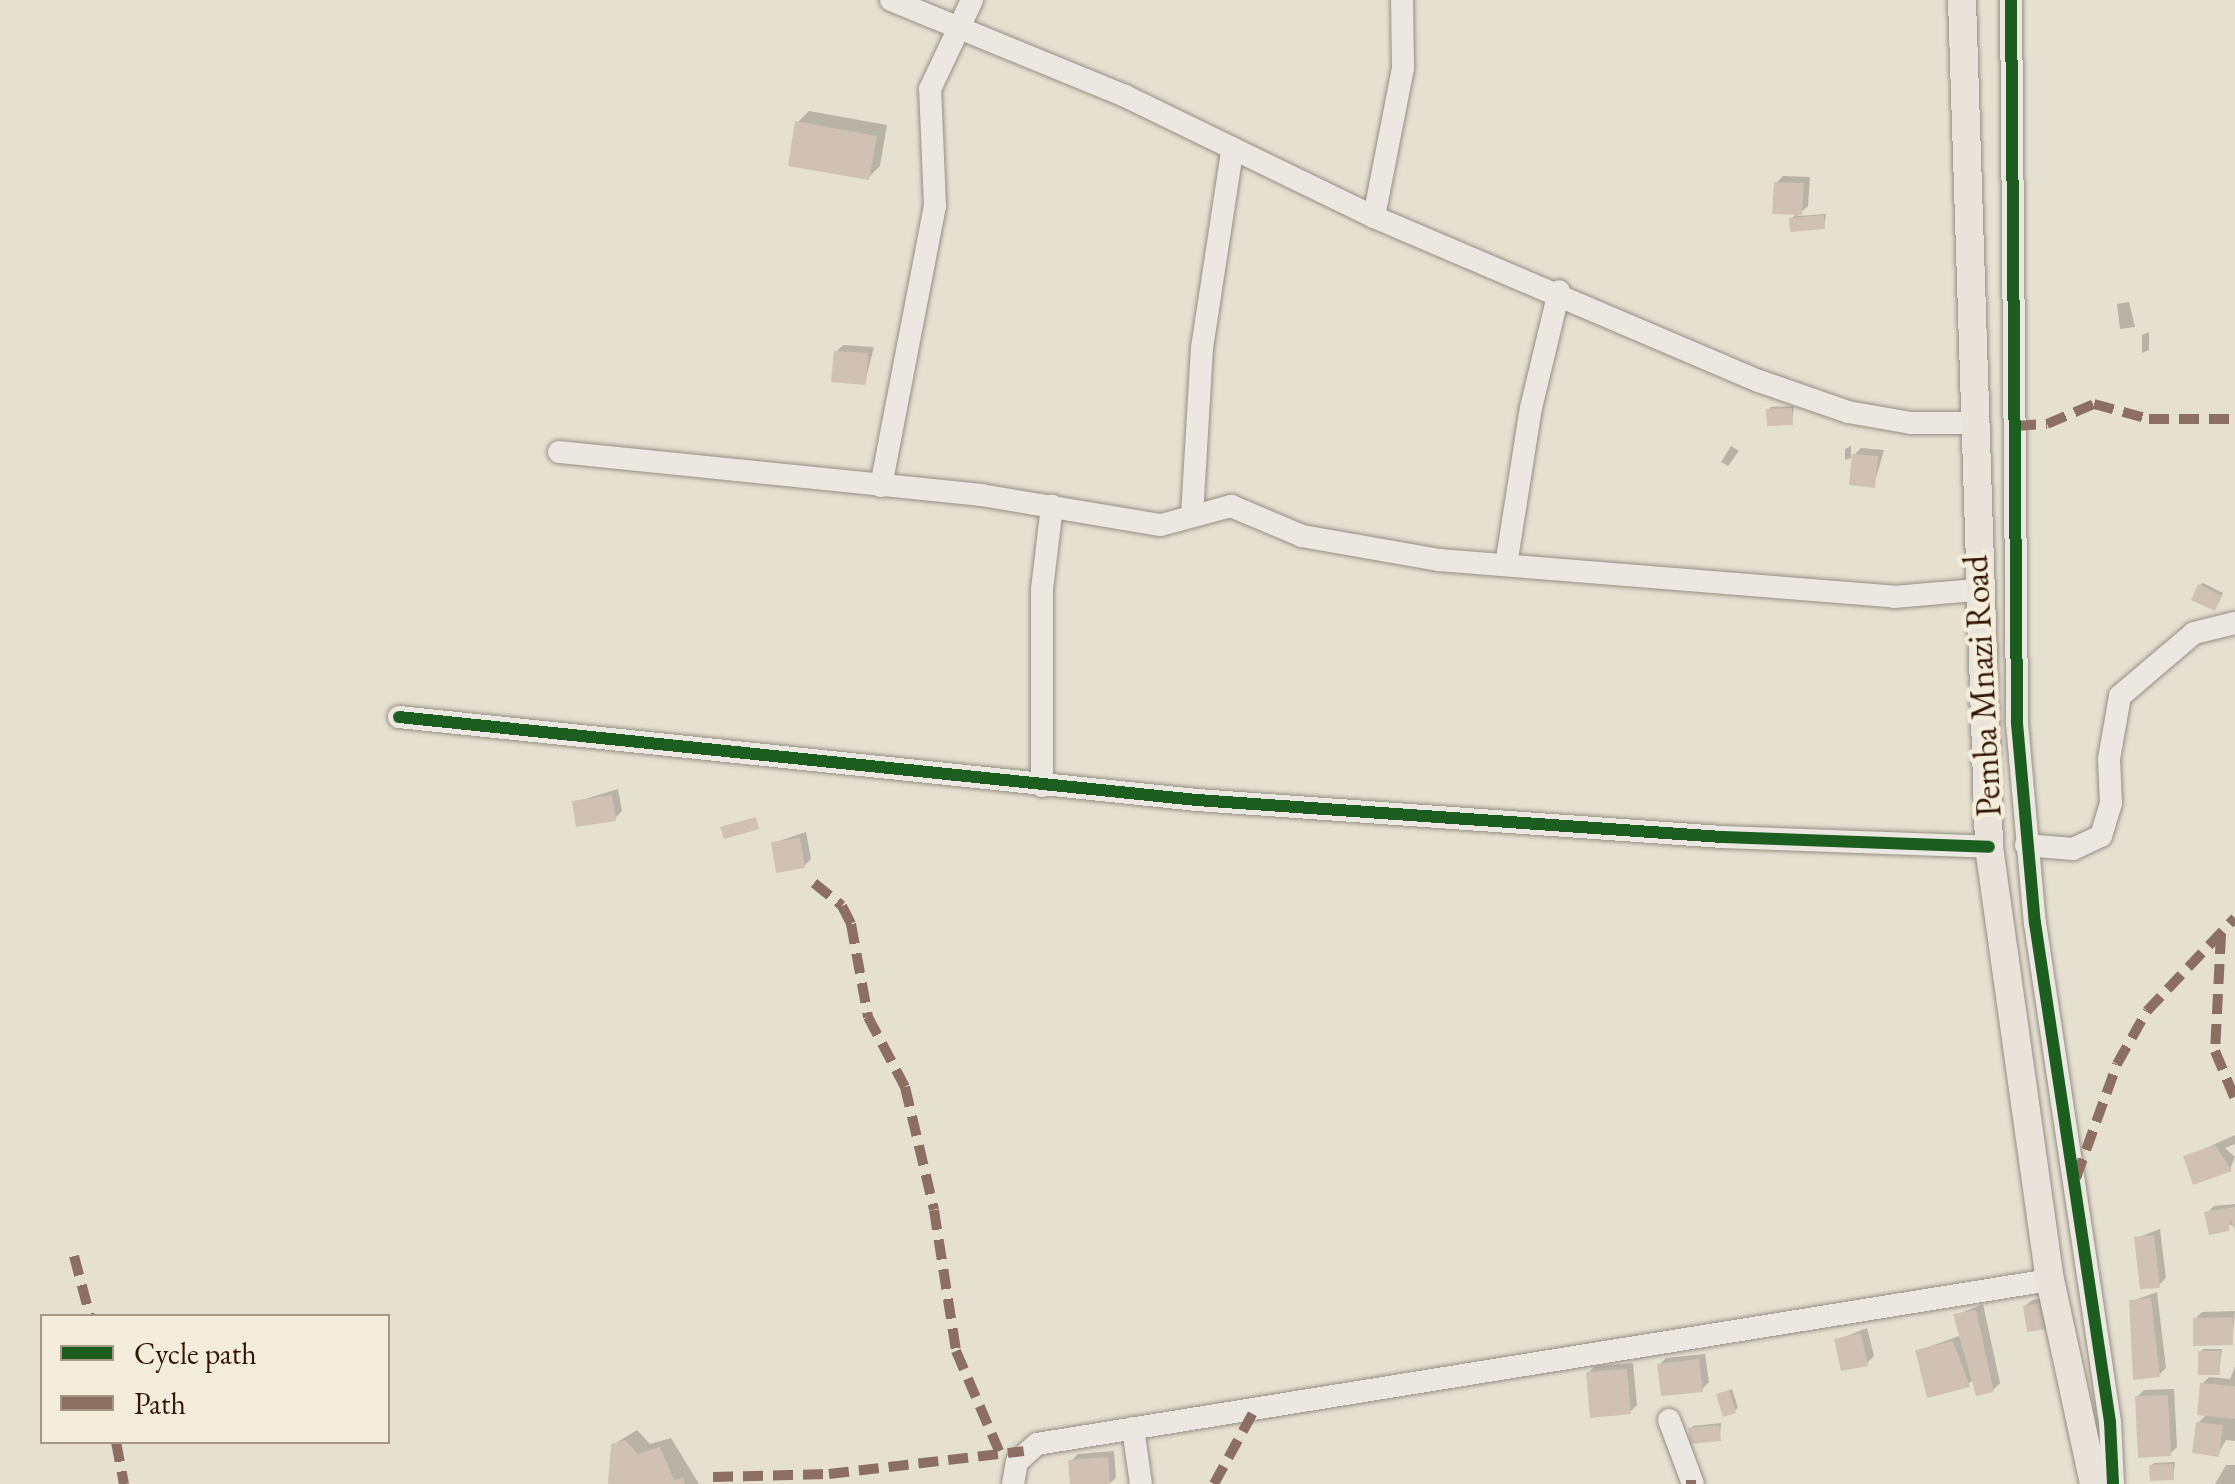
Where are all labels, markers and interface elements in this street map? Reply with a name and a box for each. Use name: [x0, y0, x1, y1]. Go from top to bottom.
street label: Pemba Mnazi Road: [1954, 554, 2010, 818]
legend: [40, 1314, 390, 1444]
text: Cycle path: [134, 1334, 257, 1373]
text: Path: [134, 1384, 186, 1423]

